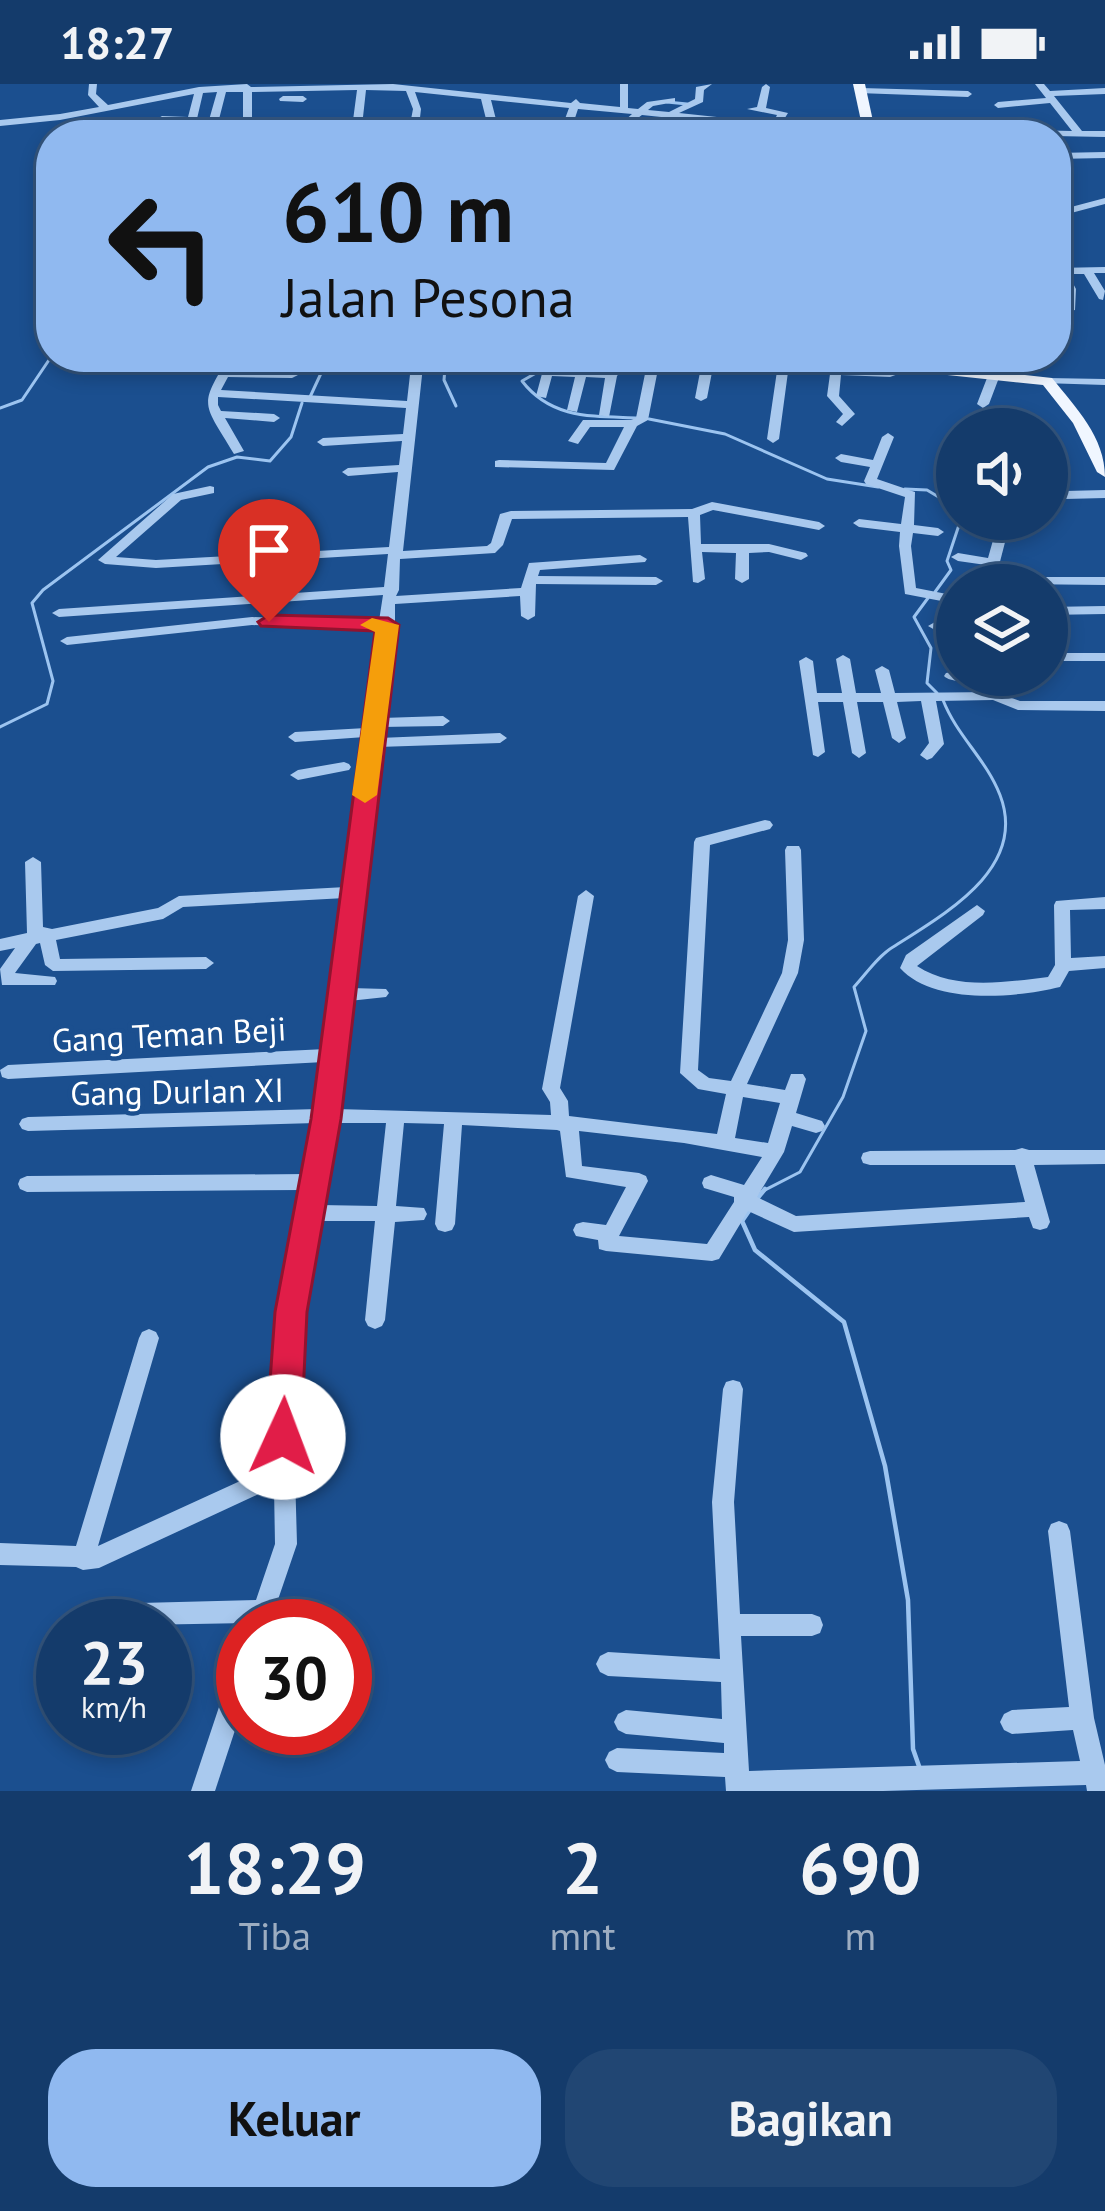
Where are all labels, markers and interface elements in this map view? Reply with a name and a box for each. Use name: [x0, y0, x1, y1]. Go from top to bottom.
text: 18:27: [60, 13, 174, 71]
text: 610 m: [282, 156, 514, 265]
icon: left: [84, 168, 240, 324]
text: Jalan Pesona: [282, 262, 575, 332]
map controls: [936, 408, 1068, 696]
button: sound: [936, 408, 1068, 540]
pin: [218, 499, 320, 622]
icon: arrive: [236, 517, 302, 583]
button: layers: [936, 564, 1068, 696]
street label: Gang Teman Beji: [51, 1006, 287, 1062]
street label: Gang DurIan XI: [70, 1068, 284, 1114]
position arrow: [220, 1374, 346, 1500]
speed limit sign: 30: [216, 1599, 372, 1755]
text: 23: [80, 1623, 148, 1701]
text: km/h: [81, 1687, 147, 1726]
text: 18:29: [183, 1821, 366, 1914]
text: 2: [562, 1821, 603, 1914]
text: 690: [799, 1821, 922, 1914]
text: Tiba: [238, 1910, 311, 1961]
text: mnt: [549, 1910, 616, 1961]
text: m: [844, 1910, 876, 1961]
button: Keluar: [48, 2049, 541, 2187]
button: Bagikan: [565, 2049, 1057, 2187]

